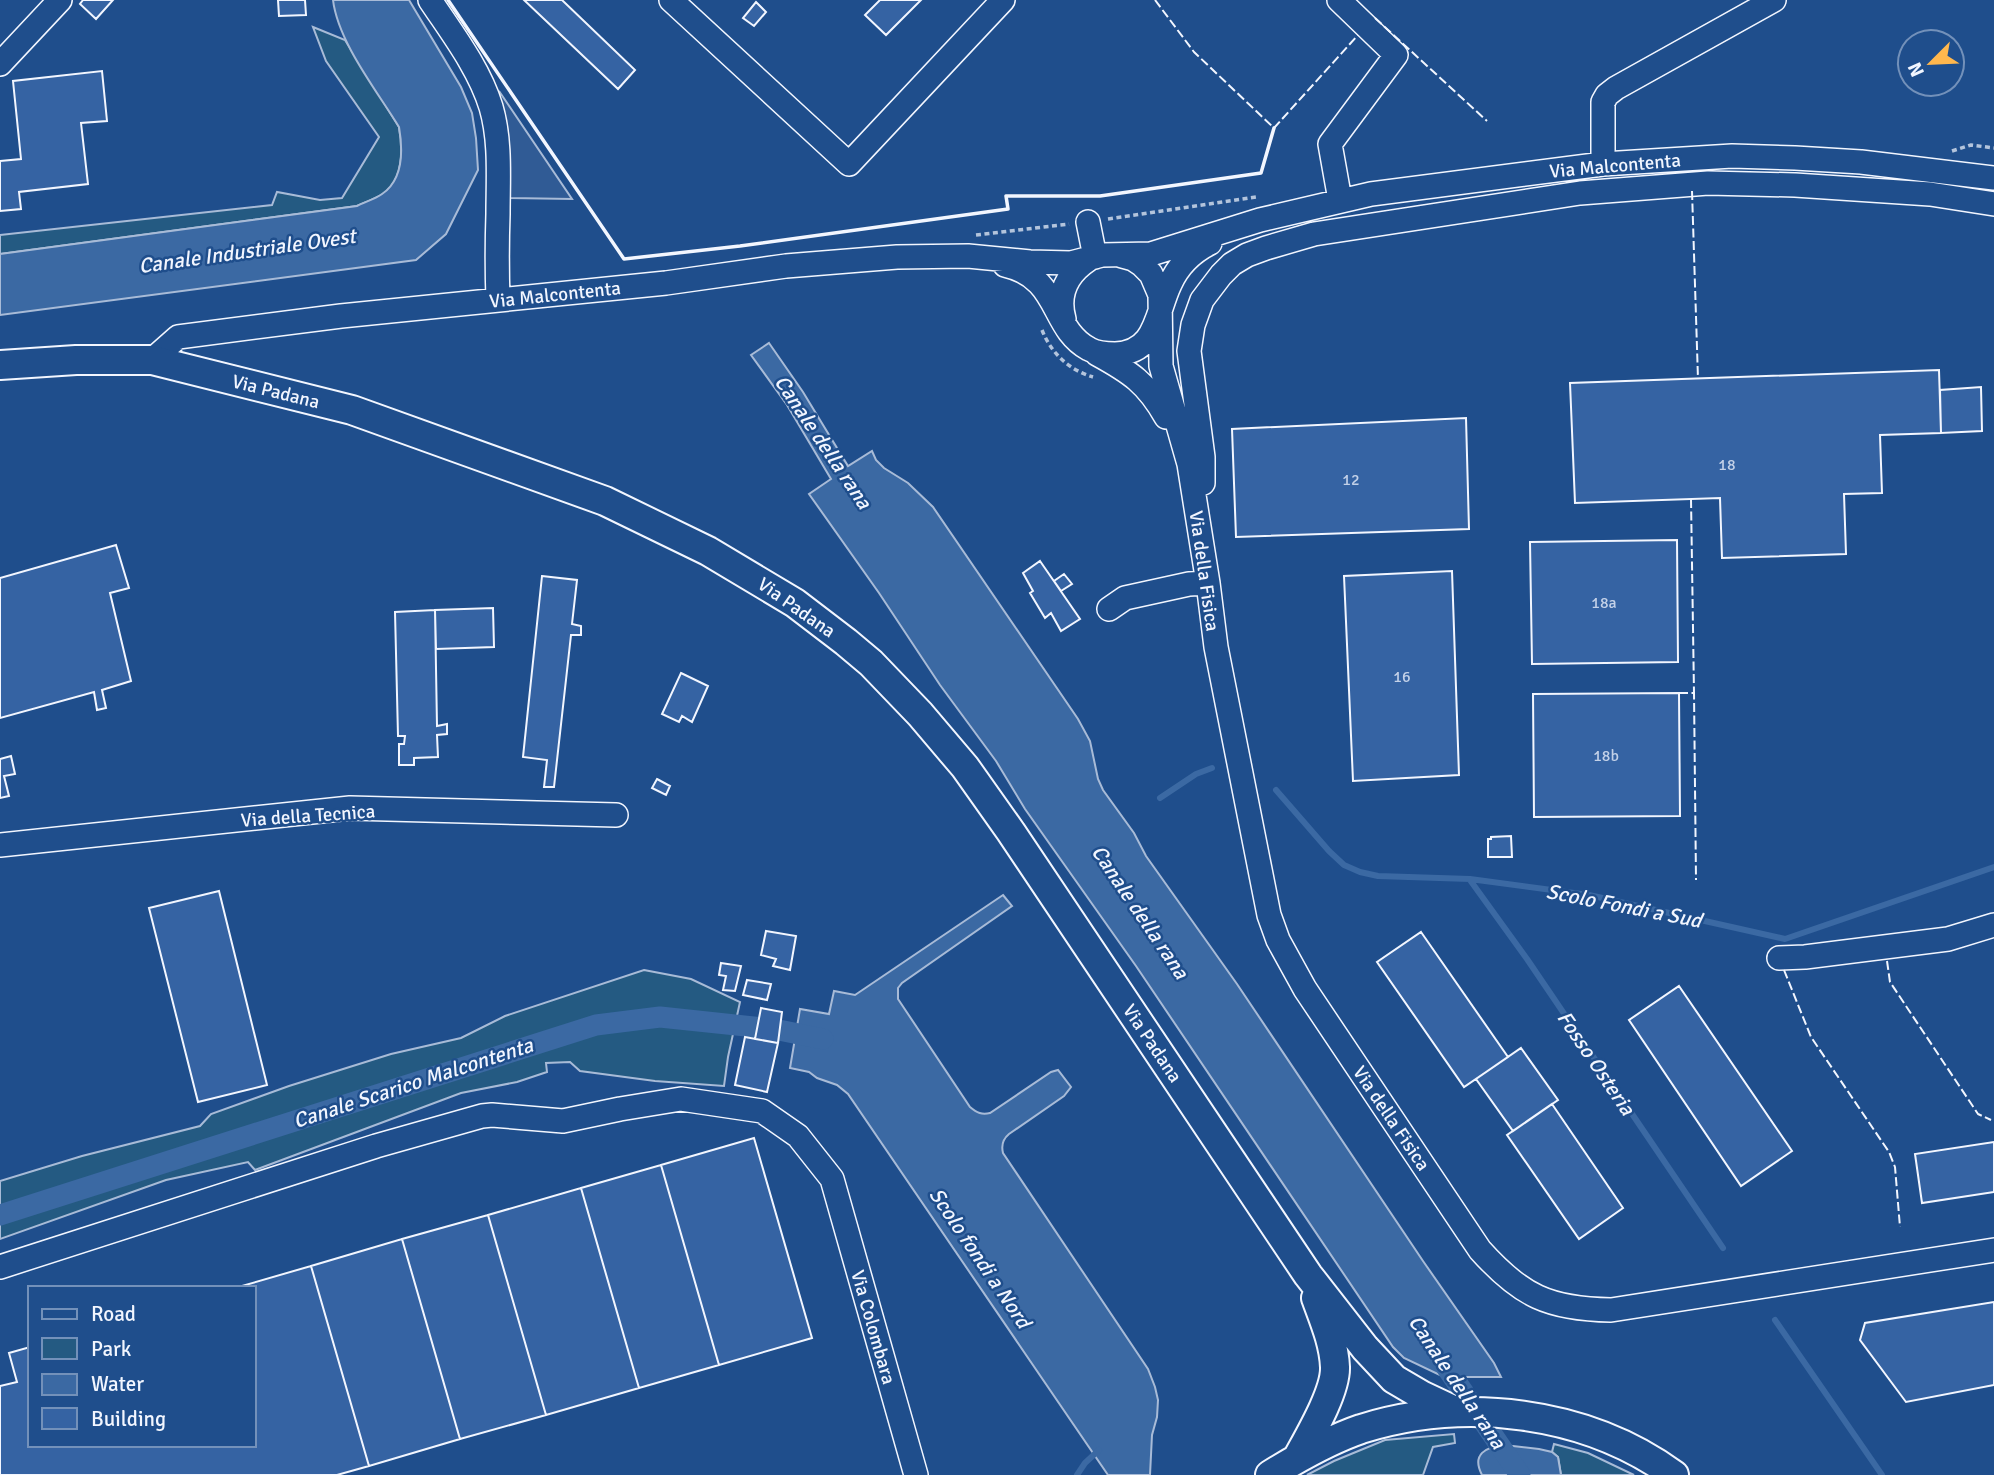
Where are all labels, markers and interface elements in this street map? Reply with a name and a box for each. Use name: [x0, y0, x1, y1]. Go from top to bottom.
north arrow: [1896, 28, 1966, 98]
text: N: [1903, 59, 1930, 80]
street label: Via Malcontenta: [1548, 148, 1682, 184]
water label: Canale Industriale Ovest: [137, 223, 360, 279]
street label: Via Malcontenta: [488, 276, 622, 314]
street label: Via Padana: [229, 370, 322, 414]
water label: Canale della rana: [769, 370, 878, 515]
house number: 18: [1718, 455, 1736, 475]
house number: 12: [1342, 470, 1360, 490]
street label: Via della Fisica: [1184, 509, 1224, 633]
street label: Via Padana: [753, 572, 840, 643]
house number: 18a: [1591, 593, 1617, 613]
house number: 16: [1393, 667, 1411, 687]
house number: 18b: [1593, 746, 1619, 766]
street label: Via della Tecnica: [240, 799, 376, 833]
water label: Canale della rana: [1086, 840, 1195, 985]
water label: Scolo Fondi a Sud: [1544, 878, 1707, 934]
street label: Via Padana: [1117, 1000, 1187, 1087]
water label: Fosso Osteria: [1552, 1006, 1641, 1121]
water label: Canale Scarico Malcontenta: [290, 1032, 537, 1134]
street label: Via della Fisica: [1347, 1062, 1435, 1176]
water label: Scolo fondi a Nord: [923, 1183, 1038, 1335]
street label: Via Colombara: [845, 1267, 901, 1387]
legend: [28, 1286, 256, 1447]
text: Road: [91, 1301, 136, 1327]
water label: Canale della rana: [1403, 1310, 1512, 1455]
text: Park: [91, 1336, 132, 1362]
text: Water: [91, 1371, 144, 1397]
text: Building: [91, 1406, 166, 1432]

